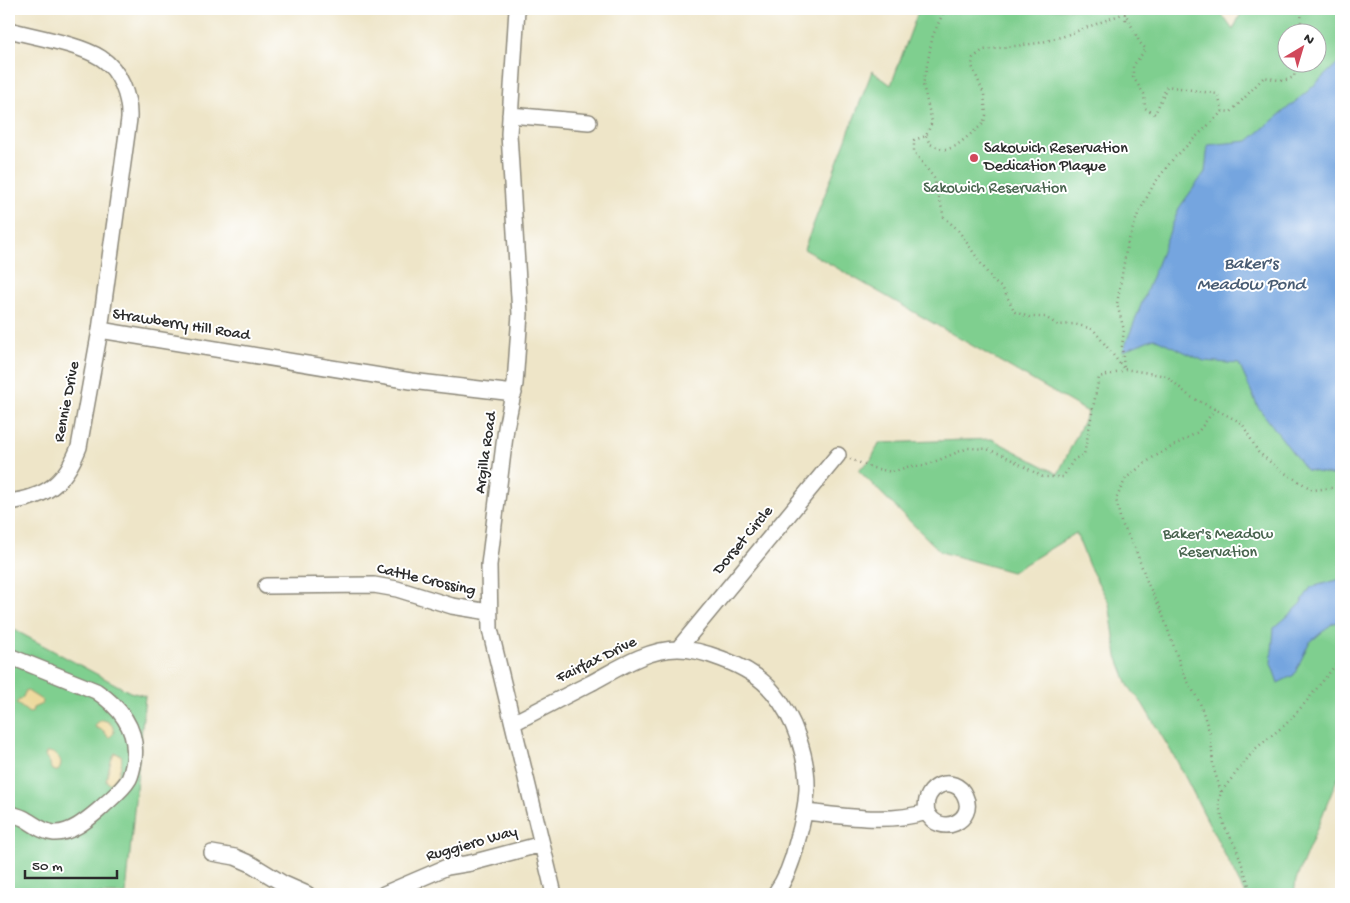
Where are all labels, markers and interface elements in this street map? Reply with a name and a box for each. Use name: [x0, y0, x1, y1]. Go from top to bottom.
north arrow: [1278, 22, 1328, 72]
text: N: [1300, 30, 1317, 49]
place label: Sakowich Reservation Dedication Plaque: [983, 140, 1128, 177]
marker: Sakowich Reservation Dedication Plaque: [968, 152, 980, 164]
park label: Sakowich Reservation: [923, 180, 1067, 199]
water label: Baker's Meadow Pond: [1197, 254, 1308, 296]
street label: Strawberry Hill Road: [111, 306, 253, 347]
street label: Rennie Drive: [51, 359, 85, 444]
street label: Argilla Road: [472, 409, 502, 495]
street label: Dorset Circle: [709, 502, 779, 580]
park label: Baker's Meadow Reservation: [1162, 526, 1274, 563]
street label: Cattle Crossing: [375, 560, 477, 602]
street label: Fairfax Drive: [553, 633, 641, 689]
street label: Ruggiero Way: [424, 823, 520, 867]
scale bar: [25, 848, 118, 880]
text: 50 m: [32, 858, 63, 876]

